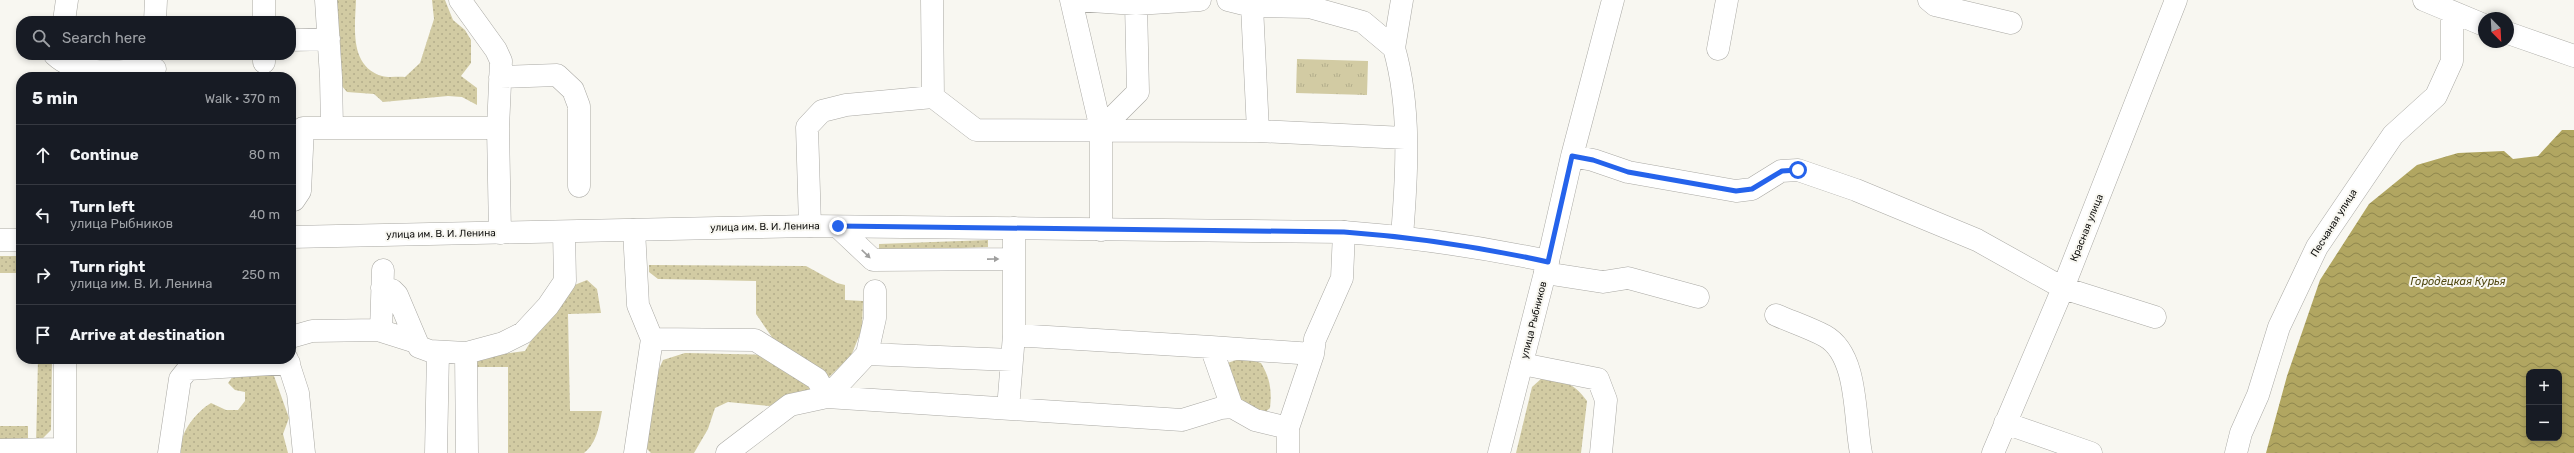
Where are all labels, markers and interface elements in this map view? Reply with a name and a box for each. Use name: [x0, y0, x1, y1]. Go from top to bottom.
north arrow: [2478, 12, 2514, 48]
search box: [16, 16, 296, 60]
icon: search: [30, 27, 52, 49]
text: Search here: [62, 29, 146, 47]
text: 5 min: [32, 88, 78, 108]
text: Walk · 370 m: [205, 91, 280, 106]
icon: ahead: [32, 144, 54, 166]
text: Continue: [70, 146, 139, 164]
text: 80 m: [249, 147, 280, 162]
route start: [1789, 161, 1807, 179]
street label: Песчаная улица: [2308, 187, 2360, 259]
street label: Красная улица: [2068, 193, 2106, 263]
text: Turn left: [70, 198, 135, 216]
icon: left: [32, 204, 54, 226]
text: 40 m: [249, 207, 280, 222]
text: улица Рыбников: [70, 216, 173, 231]
route end: [829, 217, 847, 235]
street label: улица им. В. И. Ленина: [710, 220, 820, 234]
street label: улица им. В. И. Ленина: [386, 227, 496, 241]
one-way arrow: [861, 249, 871, 258]
one-way arrow: [987, 256, 1000, 262]
text: Turn right: [70, 258, 145, 276]
icon: right: [32, 264, 54, 286]
text: 250 m: [242, 267, 280, 282]
water label: Городецкая Курья: [2411, 275, 2506, 288]
text: улица им. В. И. Ленина: [70, 276, 212, 291]
street label: улица Рыбников: [1519, 280, 1549, 360]
icon: arrive: [32, 324, 54, 346]
text: Arrive at destination: [70, 326, 225, 344]
map controls: [2526, 369, 2562, 441]
button: +: [2526, 369, 2562, 405]
button: −: [2526, 405, 2562, 441]

